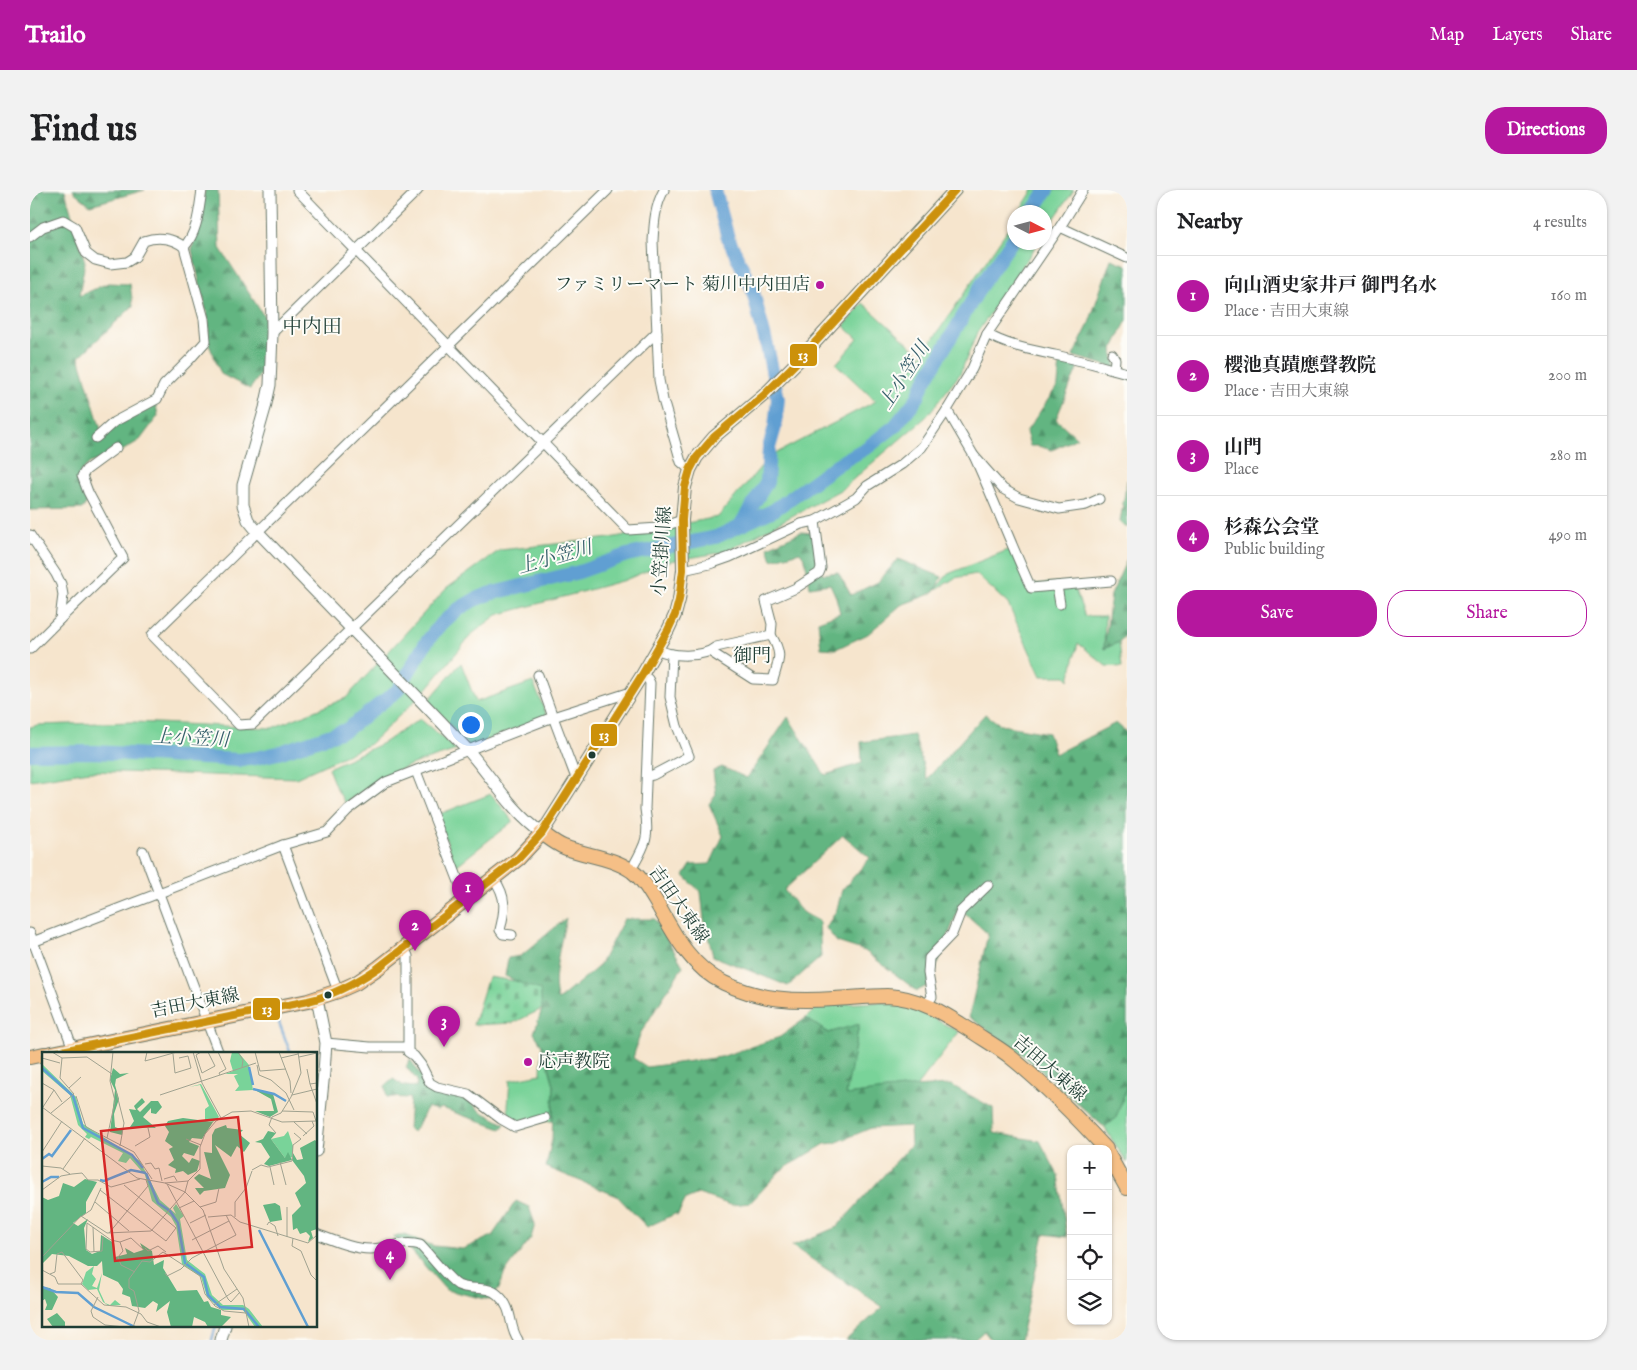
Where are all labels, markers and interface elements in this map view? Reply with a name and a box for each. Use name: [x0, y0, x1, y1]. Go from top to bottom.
text: Trailo: [25, 20, 86, 51]
text: Map: [1430, 24, 1464, 47]
text: Layers: [1492, 24, 1543, 47]
text: Share: [1571, 24, 1612, 47]
button: Directions: [1485, 107, 1607, 154]
text: Find us: [30, 108, 137, 153]
north arrow: [1007, 205, 1052, 250]
text: Nearby: [1177, 209, 1242, 236]
text: 4 results: [1533, 213, 1587, 233]
place label: ファミリーマート 菊川中内田店: [554, 274, 810, 297]
text: 向山酒史家井戸 御門名水: [1224, 274, 1437, 298]
marker: ファミリーマート 菊川中内田店: [814, 279, 826, 291]
text: 1: [1190, 286, 1196, 306]
text: 160 m: [1551, 286, 1587, 306]
text: Place · 吉田大東線: [1224, 302, 1349, 322]
district label: 中内田: [282, 315, 342, 340]
water label: 上小笠川: [874, 336, 937, 414]
line badge: 13: [789, 343, 818, 367]
text: 13: [798, 347, 808, 365]
text: 櫻池真蹟應聲教院: [1224, 354, 1376, 378]
text: 2: [1189, 366, 1197, 386]
text: 200 m: [1548, 366, 1587, 386]
text: Place · 吉田大東線: [1224, 382, 1349, 402]
text: 山門: [1224, 436, 1262, 460]
text: 3: [1190, 446, 1196, 466]
text: 280 m: [1550, 446, 1587, 466]
text: Place: [1224, 460, 1259, 480]
street label: 小笠掛川線: [648, 505, 678, 597]
text: 杉森公会堂: [1224, 516, 1319, 540]
text: 4: [1189, 526, 1197, 546]
text: 490 m: [1548, 526, 1587, 546]
water label: 上小笠川: [515, 535, 597, 580]
text: Public building: [1224, 540, 1324, 560]
button: Save: [1177, 590, 1377, 637]
button: Share: [1387, 590, 1587, 637]
district label: 御門: [733, 645, 771, 669]
your location: [458, 712, 484, 738]
line badge: 13: [590, 723, 618, 747]
water label: 上小笠川: [152, 725, 232, 753]
text: 13: [599, 727, 609, 745]
unlabelled marker: [587, 750, 597, 760]
street label: 吉田大東線: [643, 862, 713, 948]
pin: 1: [452, 872, 484, 913]
pin: 2: [399, 910, 431, 951]
street label: 吉田大東線: [149, 984, 241, 1024]
unlabelled marker: [323, 990, 333, 1000]
line badge: 13: [252, 997, 281, 1021]
text: 13: [262, 1001, 272, 1019]
pin: 3: [428, 1006, 460, 1047]
street label: 吉田大東線: [1007, 1031, 1091, 1107]
place label: 応声教院: [538, 1051, 610, 1074]
inset map: [42, 1052, 318, 1328]
marker: 応声教院: [522, 1056, 534, 1068]
map controls: [1067, 1145, 1112, 1325]
button: +: [1067, 1145, 1112, 1190]
button: −: [1067, 1190, 1112, 1235]
button: locate: [1067, 1235, 1112, 1280]
pin: 4: [374, 1239, 406, 1280]
button: layers: [1067, 1280, 1112, 1325]

